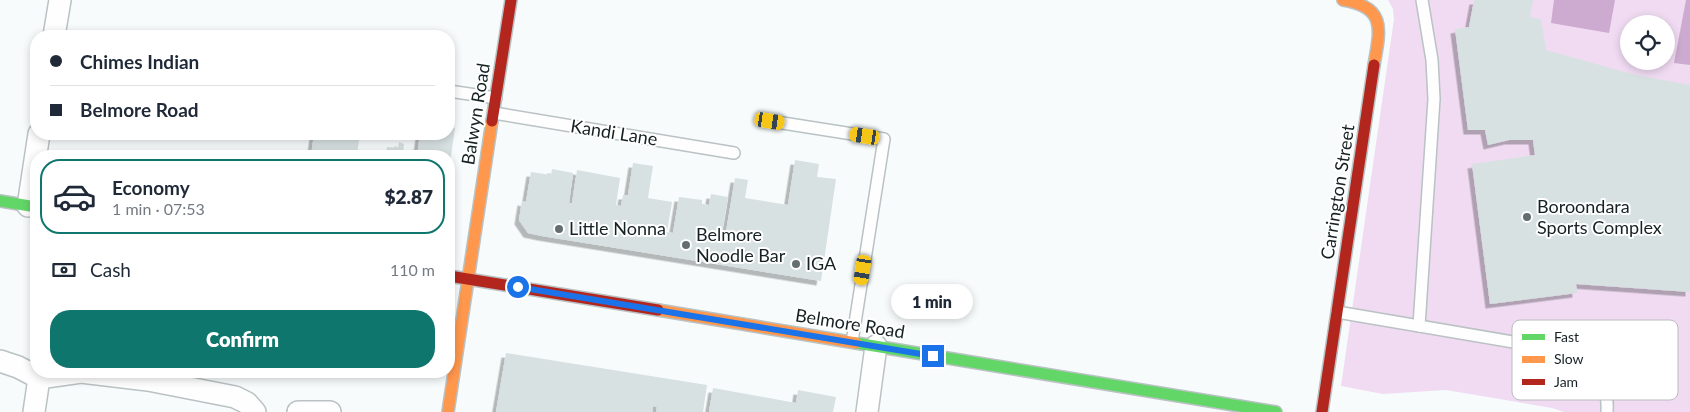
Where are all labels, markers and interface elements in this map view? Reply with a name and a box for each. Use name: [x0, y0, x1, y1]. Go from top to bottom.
map controls: [1620, 15, 1675, 70]
button: locate: [1620, 15, 1675, 70]
text: Chimes Indian: [80, 50, 199, 73]
street label: Balwyn Road: [456, 61, 494, 166]
text: Belmore Road: [80, 98, 199, 121]
car: [754, 111, 785, 131]
street label: Kandi Lane: [569, 114, 659, 150]
street label: Carrington Street: [1315, 122, 1359, 261]
car: [849, 126, 880, 146]
icon: car: [52, 174, 97, 219]
text: Economy: [112, 176, 190, 199]
text: $2.87: [384, 185, 433, 208]
place label: Boroondara Sports Complex: [1537, 195, 1662, 238]
text: 1 min · 07:53: [112, 199, 205, 218]
marker: Boroondara Sports Complex: [1521, 211, 1533, 223]
place label: Little Nonna: [569, 217, 666, 239]
marker: Little Nonna: [553, 223, 565, 235]
place label: Belmore Noodle Bar: [696, 223, 786, 266]
marker: Belmore Noodle Bar: [680, 239, 692, 251]
place label: IGA: [806, 252, 837, 274]
car: [853, 254, 872, 286]
icon: cash: [50, 256, 78, 284]
text: Cash: [90, 258, 131, 281]
marker: IGA: [790, 258, 802, 270]
text: 110 m: [390, 260, 435, 279]
route start: [507, 276, 529, 298]
callout: 1 min: [892, 284, 974, 318]
text: 1 min: [912, 292, 952, 311]
street label: Belmore Road: [794, 304, 906, 343]
button: Confirm: [50, 310, 435, 368]
legend: [1512, 320, 1678, 400]
text: Fast: [1554, 328, 1579, 345]
route end: [922, 345, 944, 367]
text: Slow: [1554, 350, 1584, 367]
text: Jam: [1554, 373, 1578, 390]

